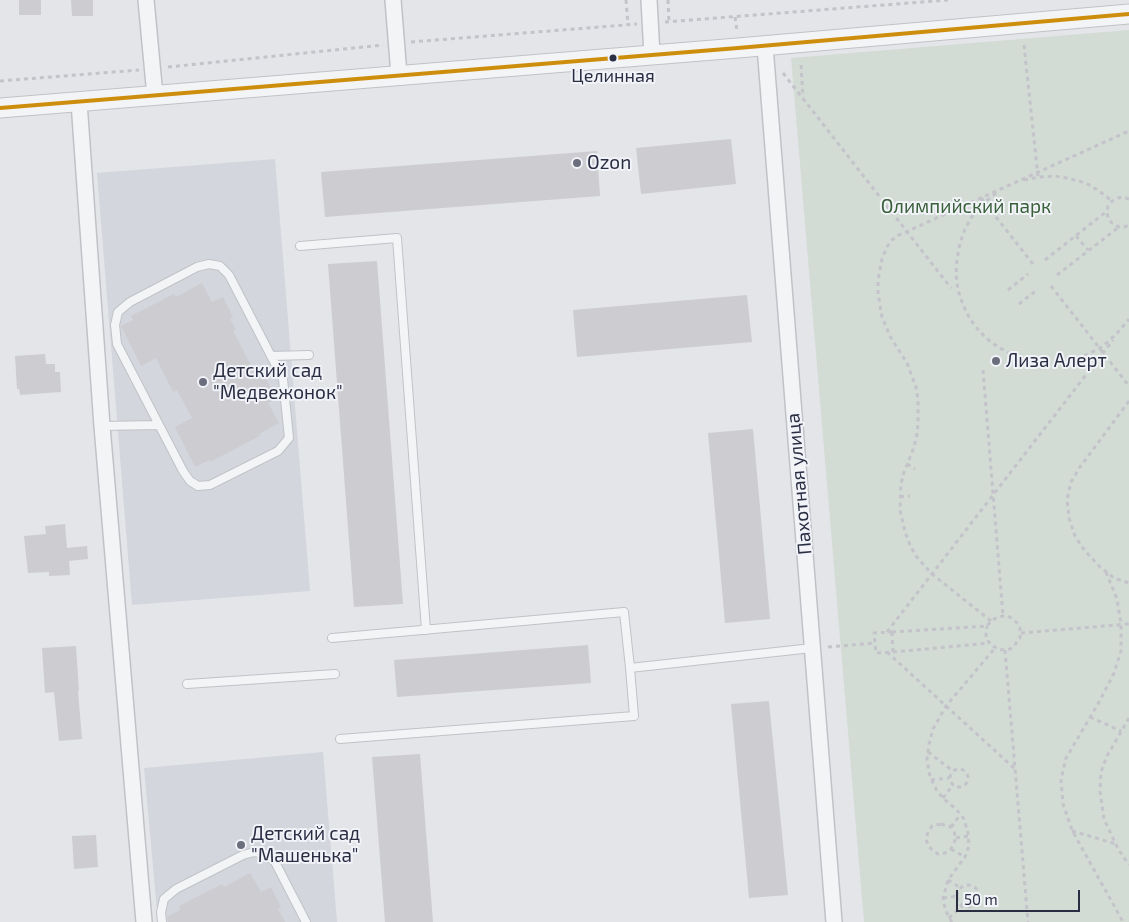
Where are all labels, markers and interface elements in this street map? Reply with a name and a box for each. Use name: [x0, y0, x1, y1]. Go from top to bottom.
marker: Целинная: [608, 53, 618, 63]
place label: Целинная: [571, 65, 655, 87]
place label: Ozon: [587, 152, 631, 174]
marker: Ozon: [571, 157, 583, 169]
park label: Олимпийский парк: [881, 196, 1051, 218]
place label: Лиза Алерт: [1006, 350, 1107, 372]
marker: Лиза Алерт: [990, 355, 1002, 367]
place label: Детский сад "Медвежонок": [213, 360, 343, 404]
marker: Детский сад "Медвежонок": [197, 376, 209, 388]
street label: Пахотная улица: [781, 412, 817, 556]
place label: Детский сад "Машенька": [251, 823, 360, 867]
marker: Детский сад "Машенька": [235, 839, 247, 851]
scale bar: [959, 880, 1083, 912]
text: 50 m: [964, 890, 998, 908]

